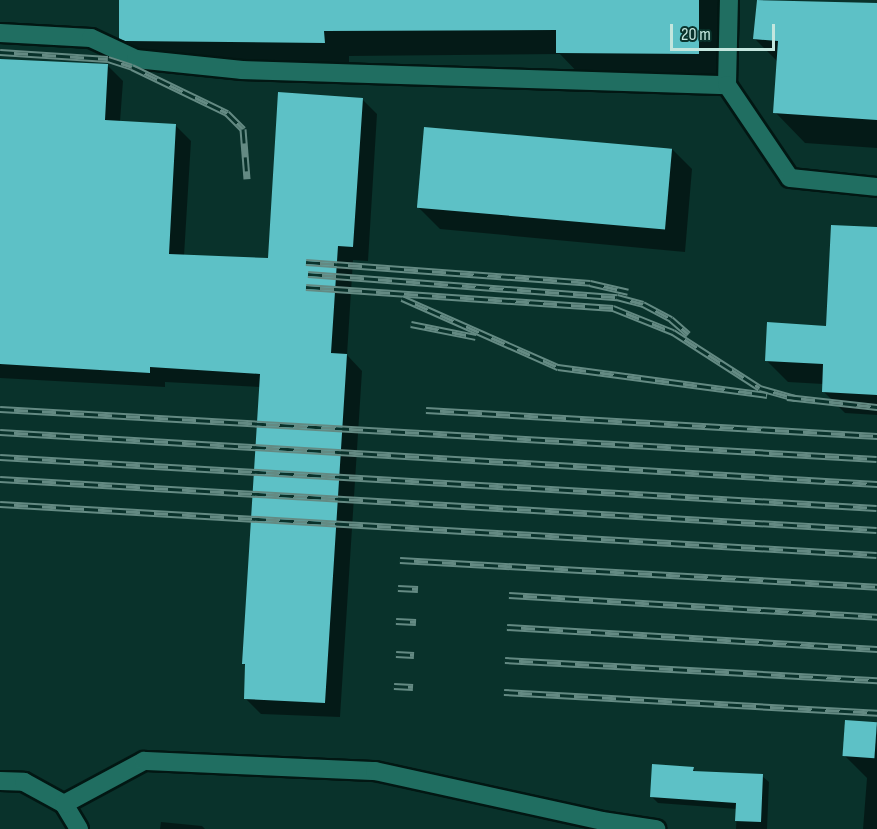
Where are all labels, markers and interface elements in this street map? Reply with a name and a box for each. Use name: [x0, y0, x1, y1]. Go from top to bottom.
scale bar: [673, 12, 778, 50]
text: 20 m: [681, 24, 711, 45]

